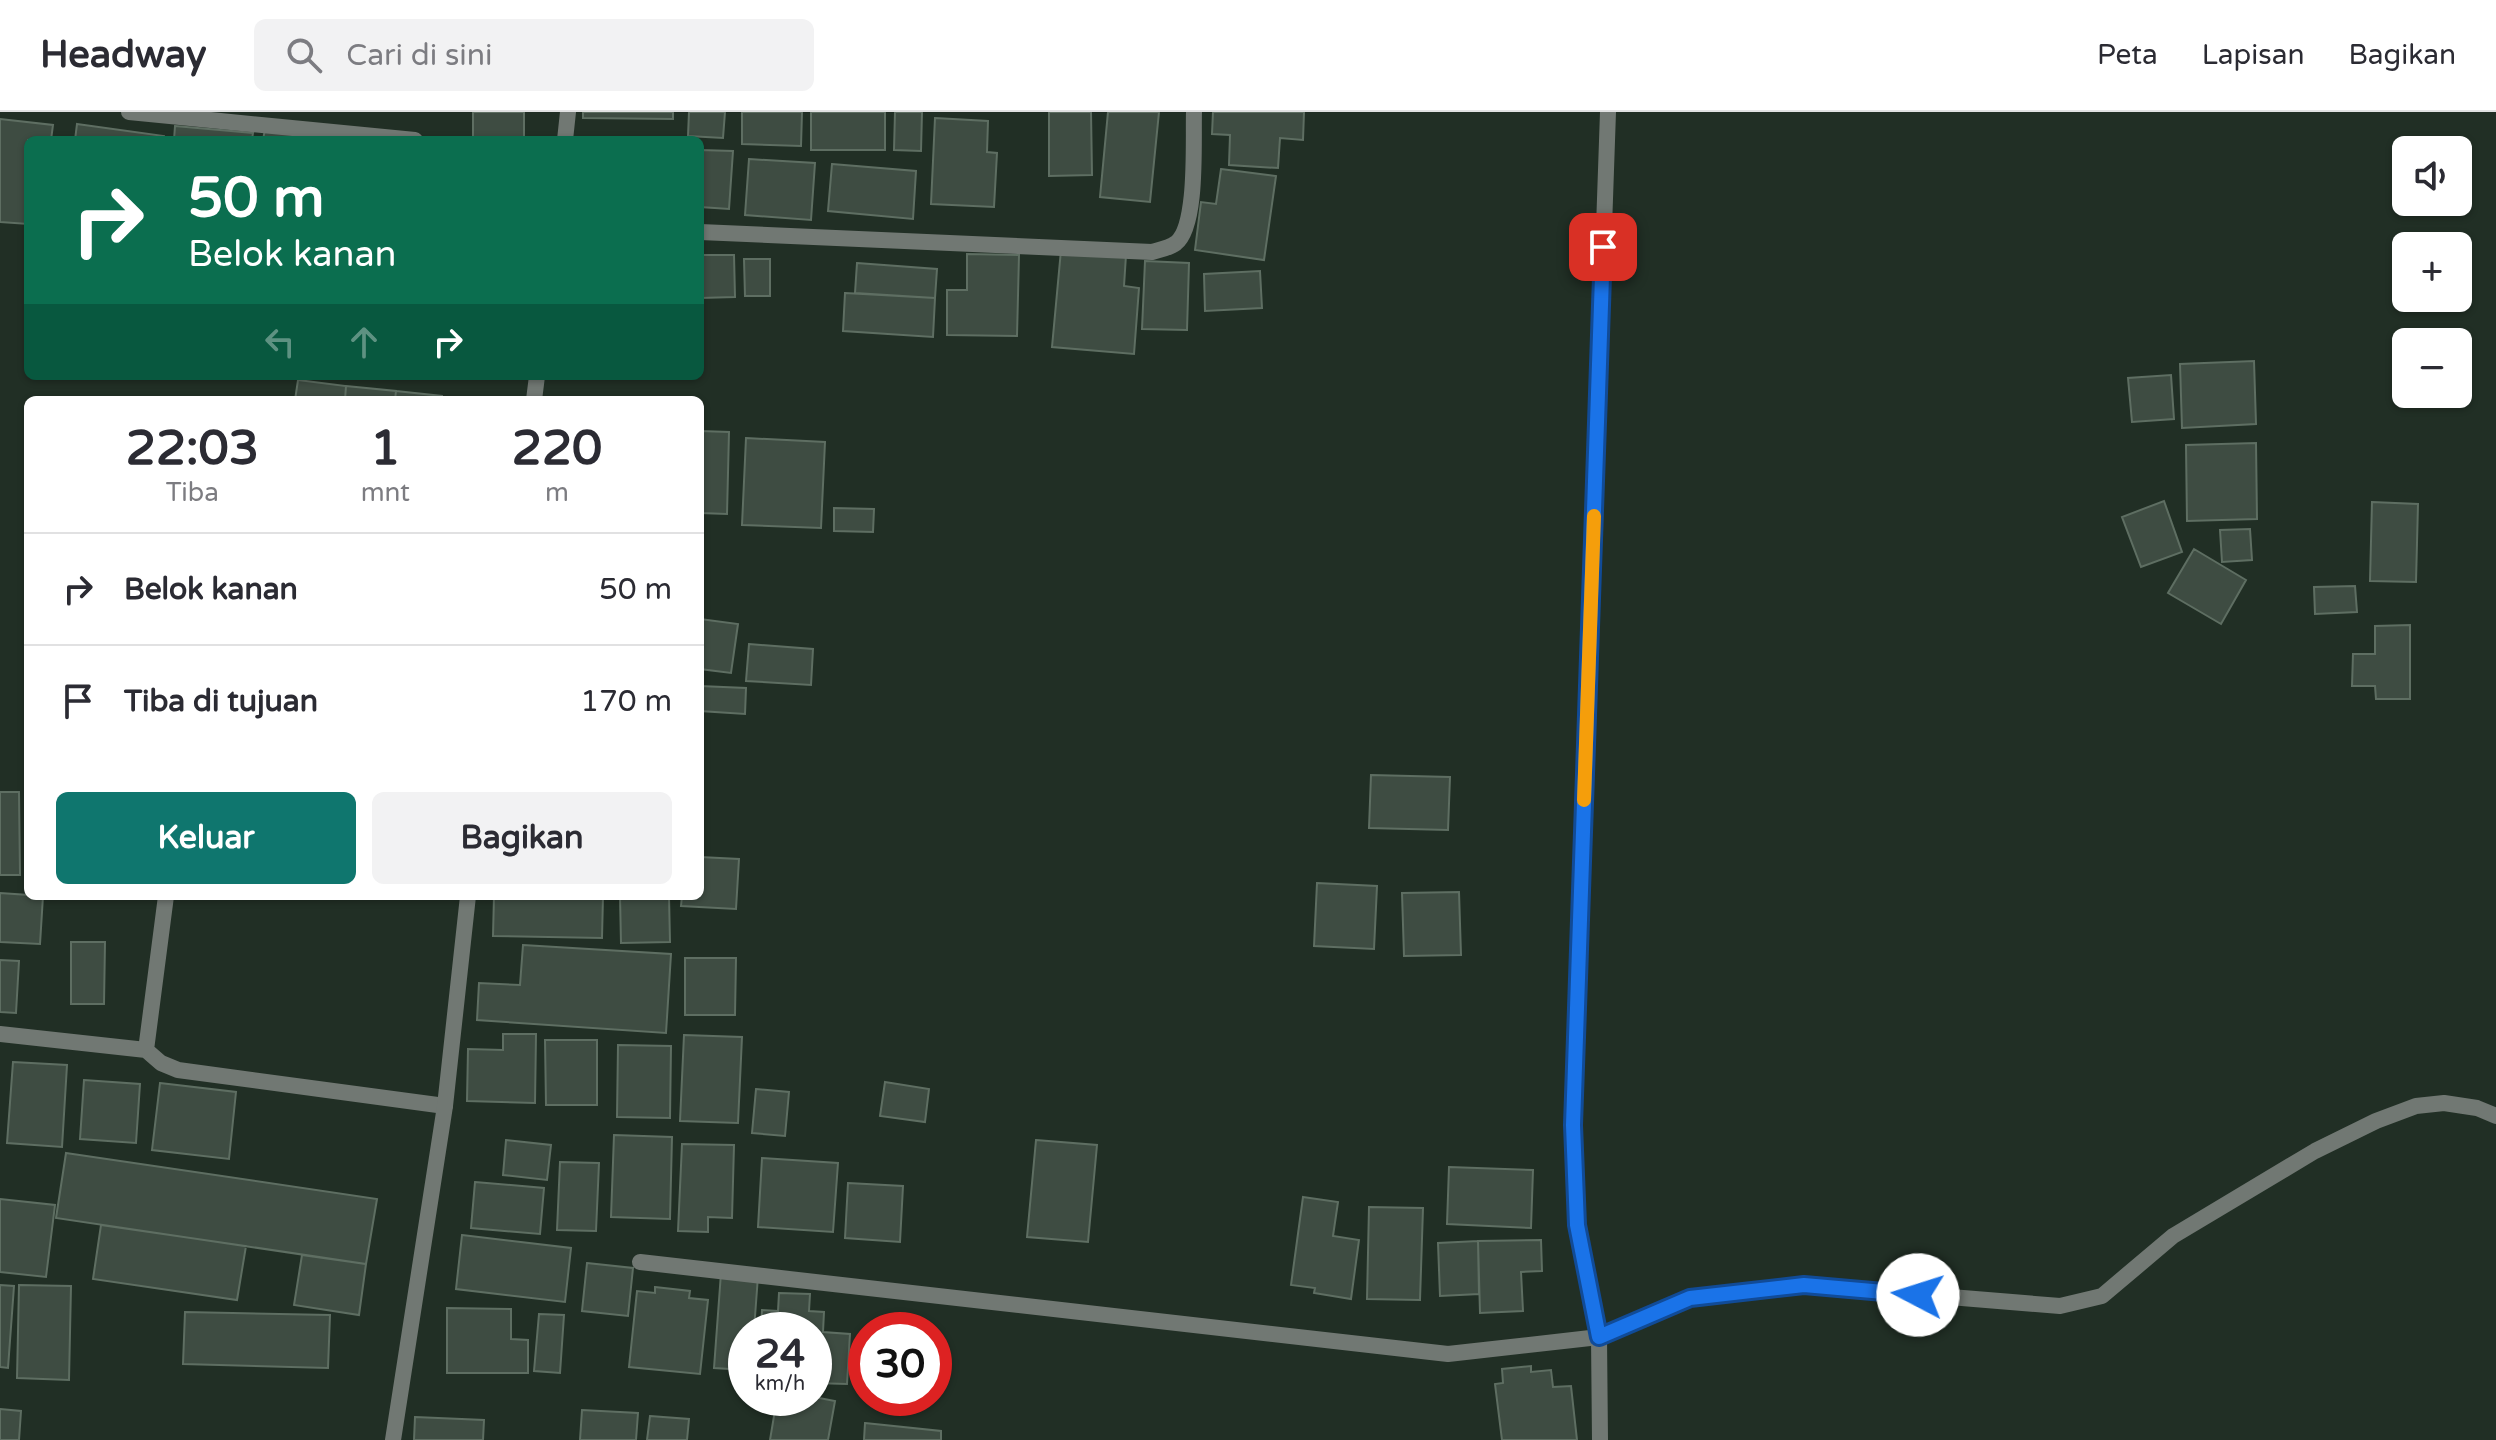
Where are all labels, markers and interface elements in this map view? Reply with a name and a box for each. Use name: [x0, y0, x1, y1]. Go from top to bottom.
search box: [254, 19, 814, 91]
text: Headway: [40, 32, 206, 78]
icon: search: [282, 33, 326, 77]
text: Cari di sini: [346, 37, 493, 74]
text: Peta: [2097, 38, 2158, 72]
text: Lapisan: [2202, 38, 2304, 72]
text: Bagikan: [2348, 38, 2456, 72]
map controls: [2392, 136, 2472, 408]
button: sound: [2392, 136, 2472, 216]
text: 50 m: [188, 165, 324, 232]
icon: right: [56, 168, 160, 272]
pin: [1569, 213, 1637, 281]
icon: arrive: [1581, 225, 1625, 269]
button: +: [2392, 232, 2472, 312]
text: Belok kanan: [188, 233, 397, 276]
icon: left: [258, 320, 302, 364]
icon: ahead: [342, 320, 386, 364]
icon: right: [426, 320, 470, 364]
button: −: [2392, 328, 2472, 408]
text: 22:03: [126, 420, 259, 478]
text: 1: [370, 420, 400, 478]
text: 220: [512, 420, 602, 478]
text: Tiba: [166, 477, 219, 508]
text: mnt: [361, 477, 410, 508]
text: m: [545, 477, 569, 508]
icon: right: [56, 567, 100, 611]
text: Belok kanan: [124, 571, 298, 608]
text: 50 m: [599, 571, 672, 608]
icon: arrive: [56, 679, 100, 723]
text: Tiba di tujuan: [124, 683, 318, 720]
text: 170 m: [580, 683, 672, 720]
button: Keluar: [56, 792, 356, 884]
button: Bagikan: [372, 792, 672, 884]
position arrow: [1876, 1253, 1960, 1337]
speed limit sign: 30: [848, 1312, 952, 1416]
text: 24: [755, 1330, 805, 1378]
text: km/h: [755, 1372, 805, 1396]

